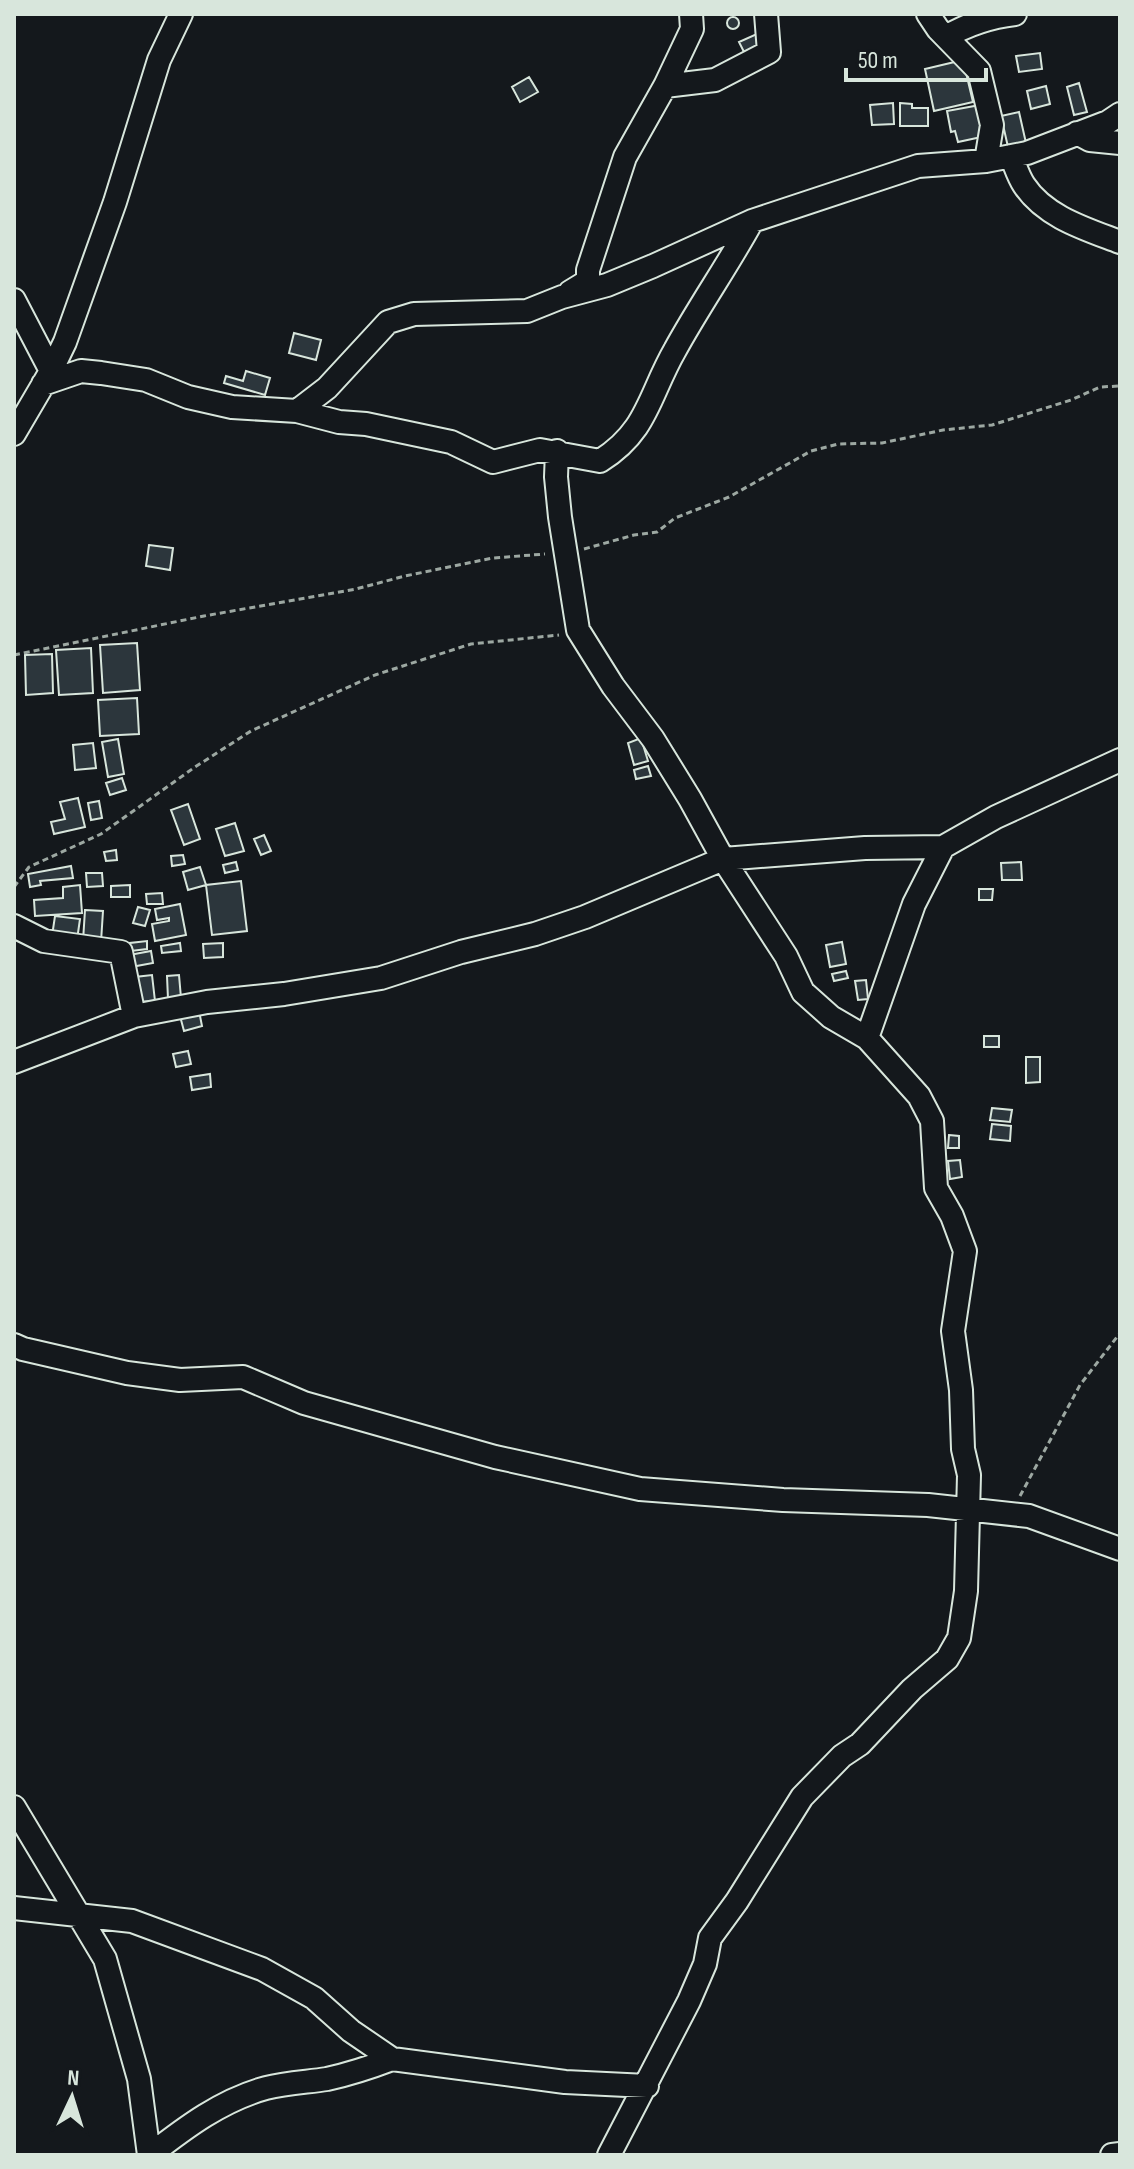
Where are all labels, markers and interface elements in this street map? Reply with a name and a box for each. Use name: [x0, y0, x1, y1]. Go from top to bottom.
scale bar: [846, 32, 986, 82]
text: 50 m: [858, 46, 898, 75]
north arrow: [32, 2057, 112, 2137]
text: N: [66, 2065, 80, 2092]

